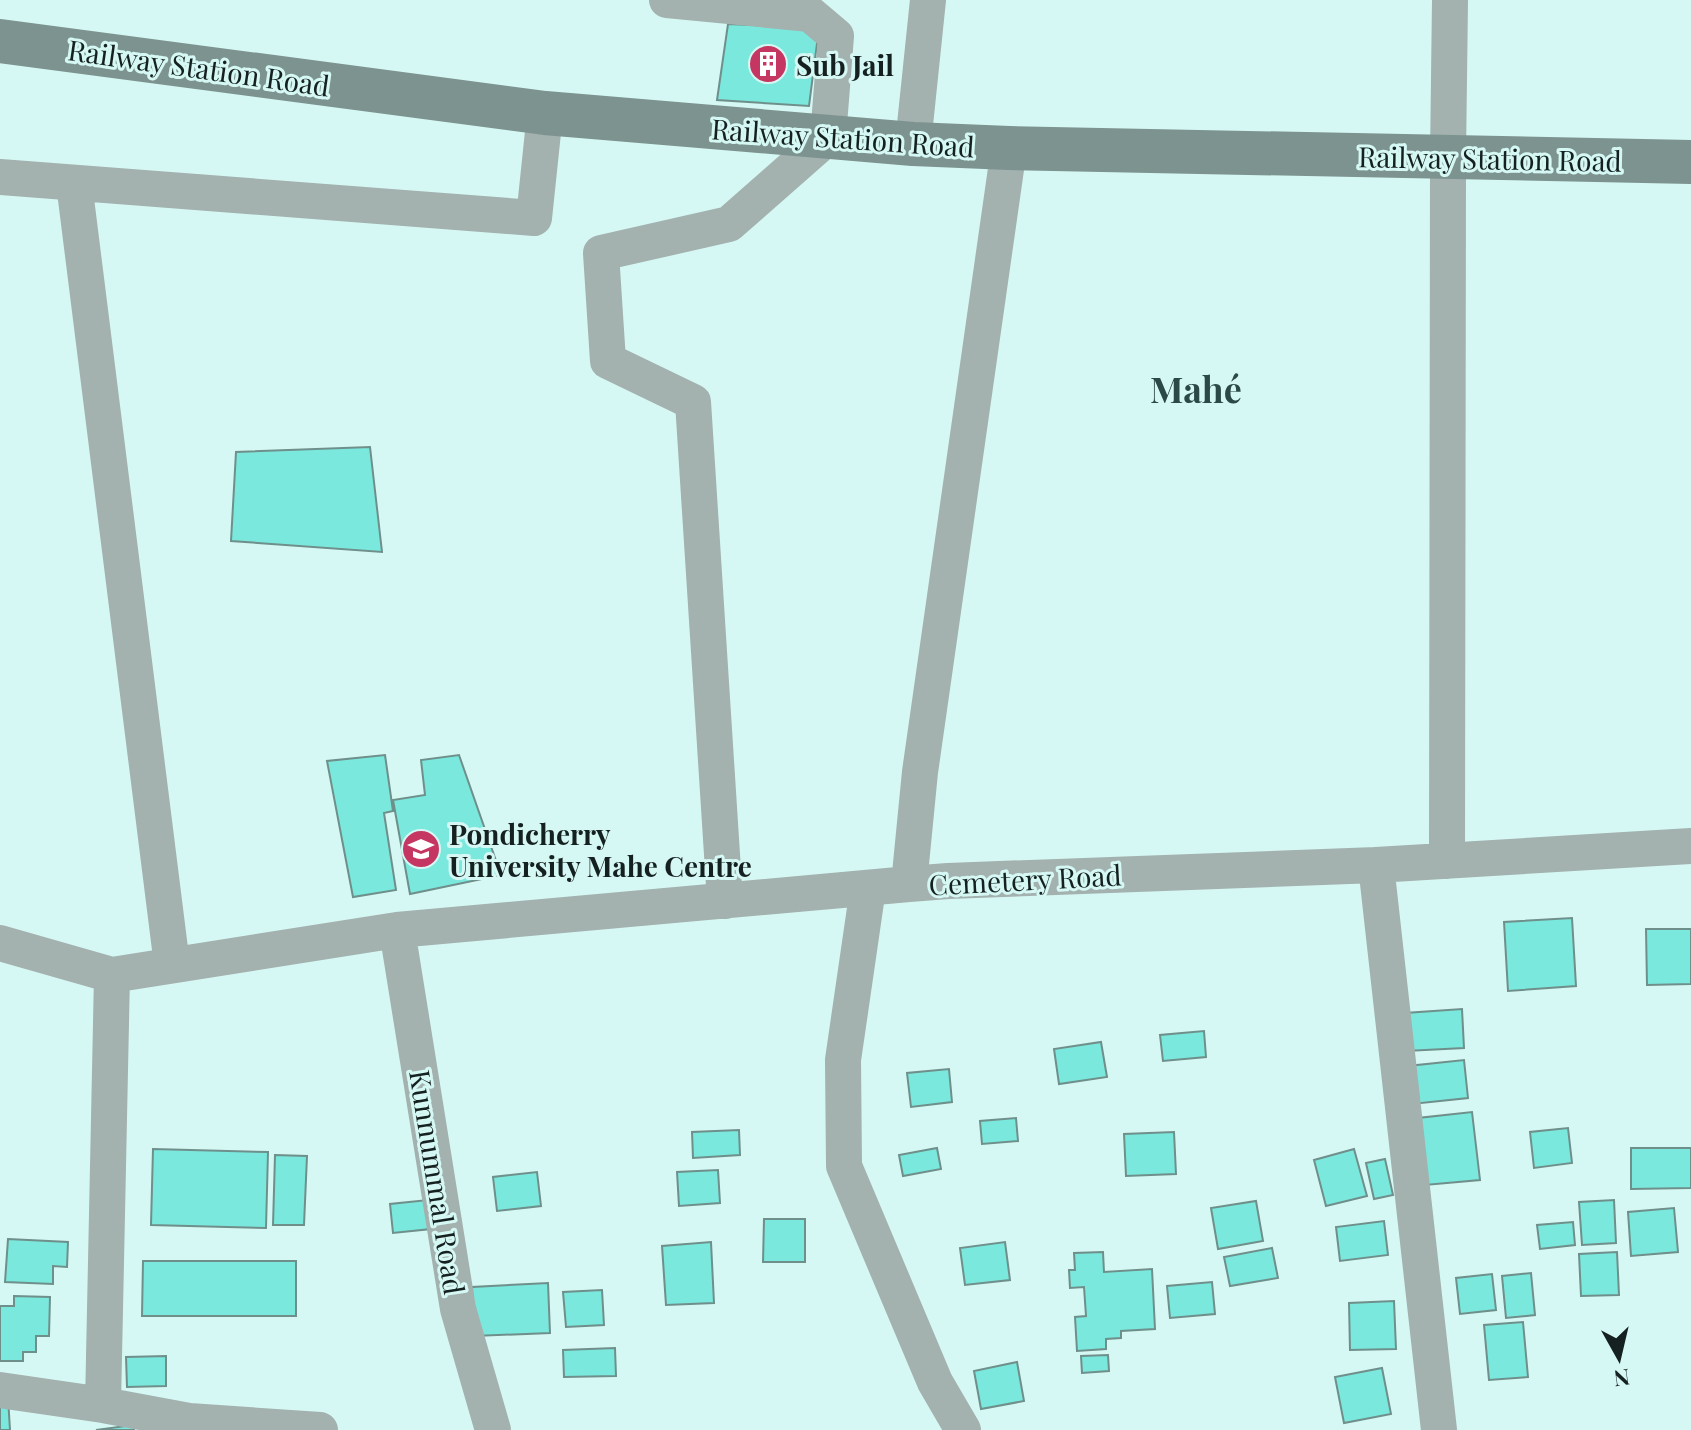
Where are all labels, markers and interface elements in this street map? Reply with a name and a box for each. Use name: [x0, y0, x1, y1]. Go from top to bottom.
street label: Railway Station Road: [66, 30, 332, 104]
building icon: Sub Jail: [747, 43, 789, 85]
place label: Sub Jail: [796, 46, 894, 83]
street label: Railway Station Road: [710, 109, 976, 165]
street label: Railway Station Road: [1358, 137, 1622, 179]
district label: Mahé: [1150, 364, 1242, 412]
place label: Pondicherry University Mahe Centre: [449, 815, 752, 884]
school or university icon: Pondicherry University Mahe Centre: [400, 828, 442, 870]
street label: Cemetery Road: [928, 855, 1122, 903]
street label: Kunnummal Road: [402, 1067, 474, 1297]
north arrow: [1579, 1318, 1659, 1398]
text: N: [1612, 1363, 1632, 1395]

